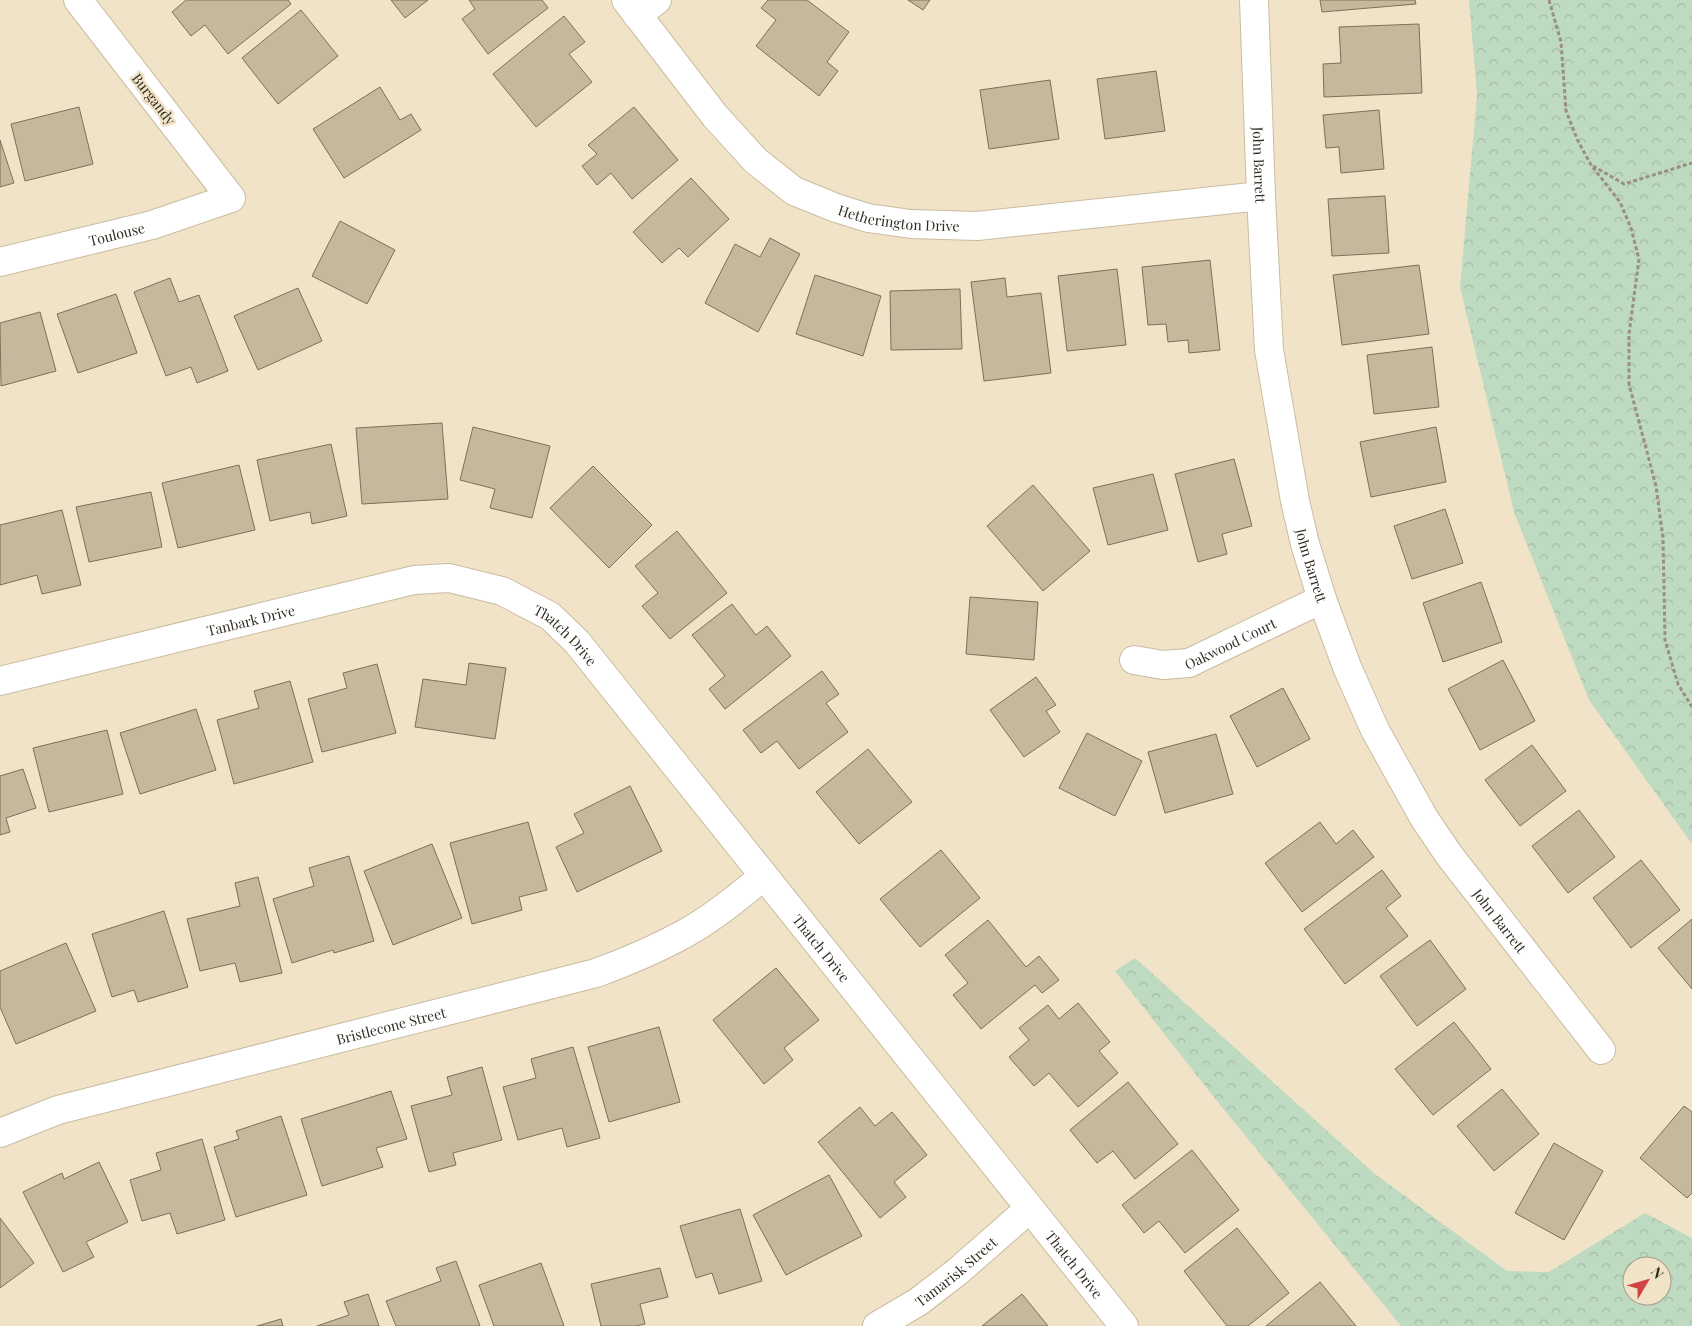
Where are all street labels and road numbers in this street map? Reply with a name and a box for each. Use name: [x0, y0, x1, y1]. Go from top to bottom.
street label: Burgandy: [128, 69, 180, 129]
street label: John Barrett: [1249, 125, 1271, 205]
street label: Hetherington Drive: [836, 200, 960, 235]
street label: Toulouse: [87, 218, 147, 250]
street label: John Barrett: [1292, 525, 1332, 606]
street label: Tanbark Drive: [205, 600, 297, 640]
street label: Thatch Drive: [531, 600, 602, 669]
street label: Oakwood Court: [1181, 613, 1280, 673]
street label: John Barrett: [1468, 884, 1532, 957]
street label: Thatch Drive: [789, 910, 855, 986]
street label: Bristlecone Street: [334, 1002, 449, 1048]
street label: Thatch Drive: [1042, 1226, 1107, 1302]
street label: Tamarisk Street: [911, 1232, 1001, 1311]

